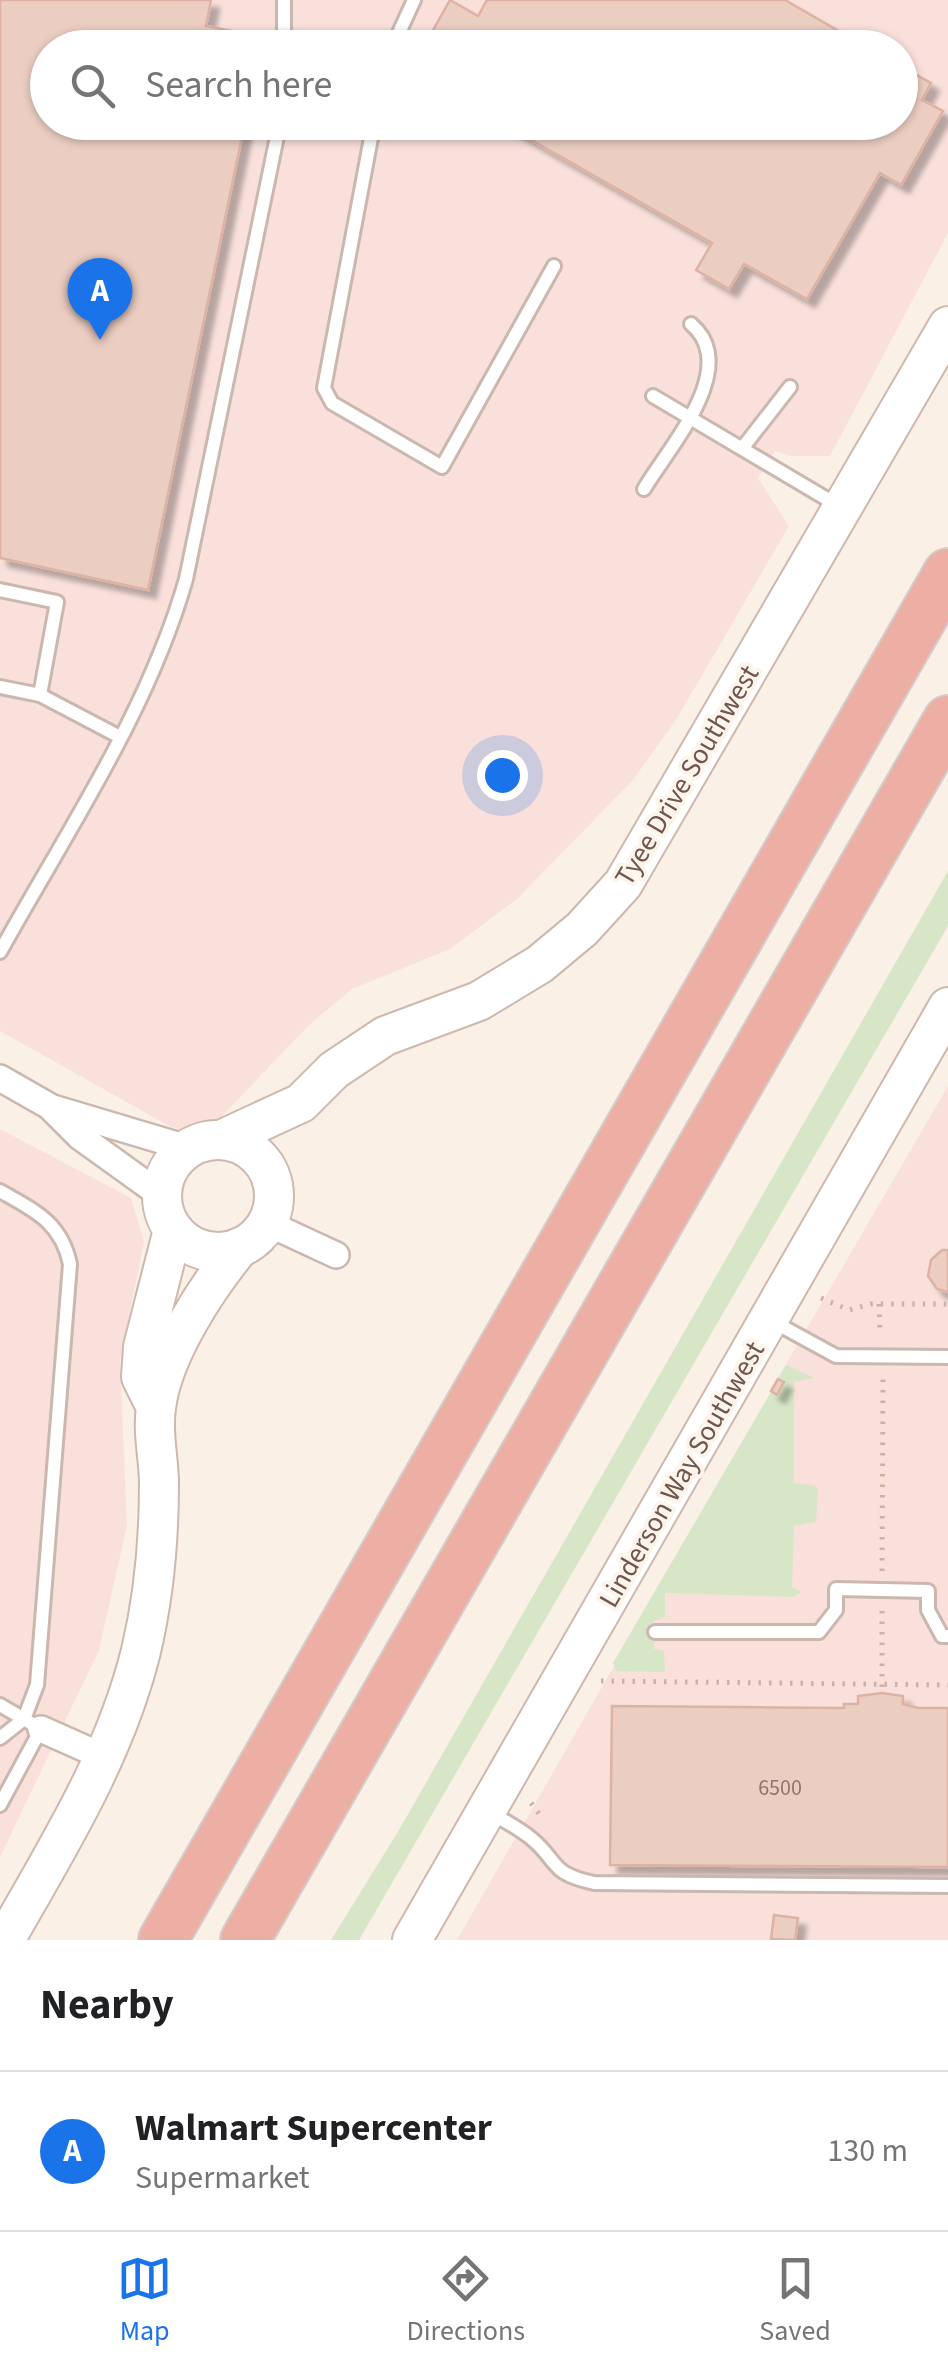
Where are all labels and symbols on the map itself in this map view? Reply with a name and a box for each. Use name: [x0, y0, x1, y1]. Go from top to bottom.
pin: A: [68, 258, 132, 340]
street label: Tyee Drive Southwest: [605, 657, 769, 894]
your location: [477, 750, 528, 801]
street label: Linderson Way Southwest: [589, 1333, 775, 1615]
house number: 6500: [758, 1772, 802, 1804]

